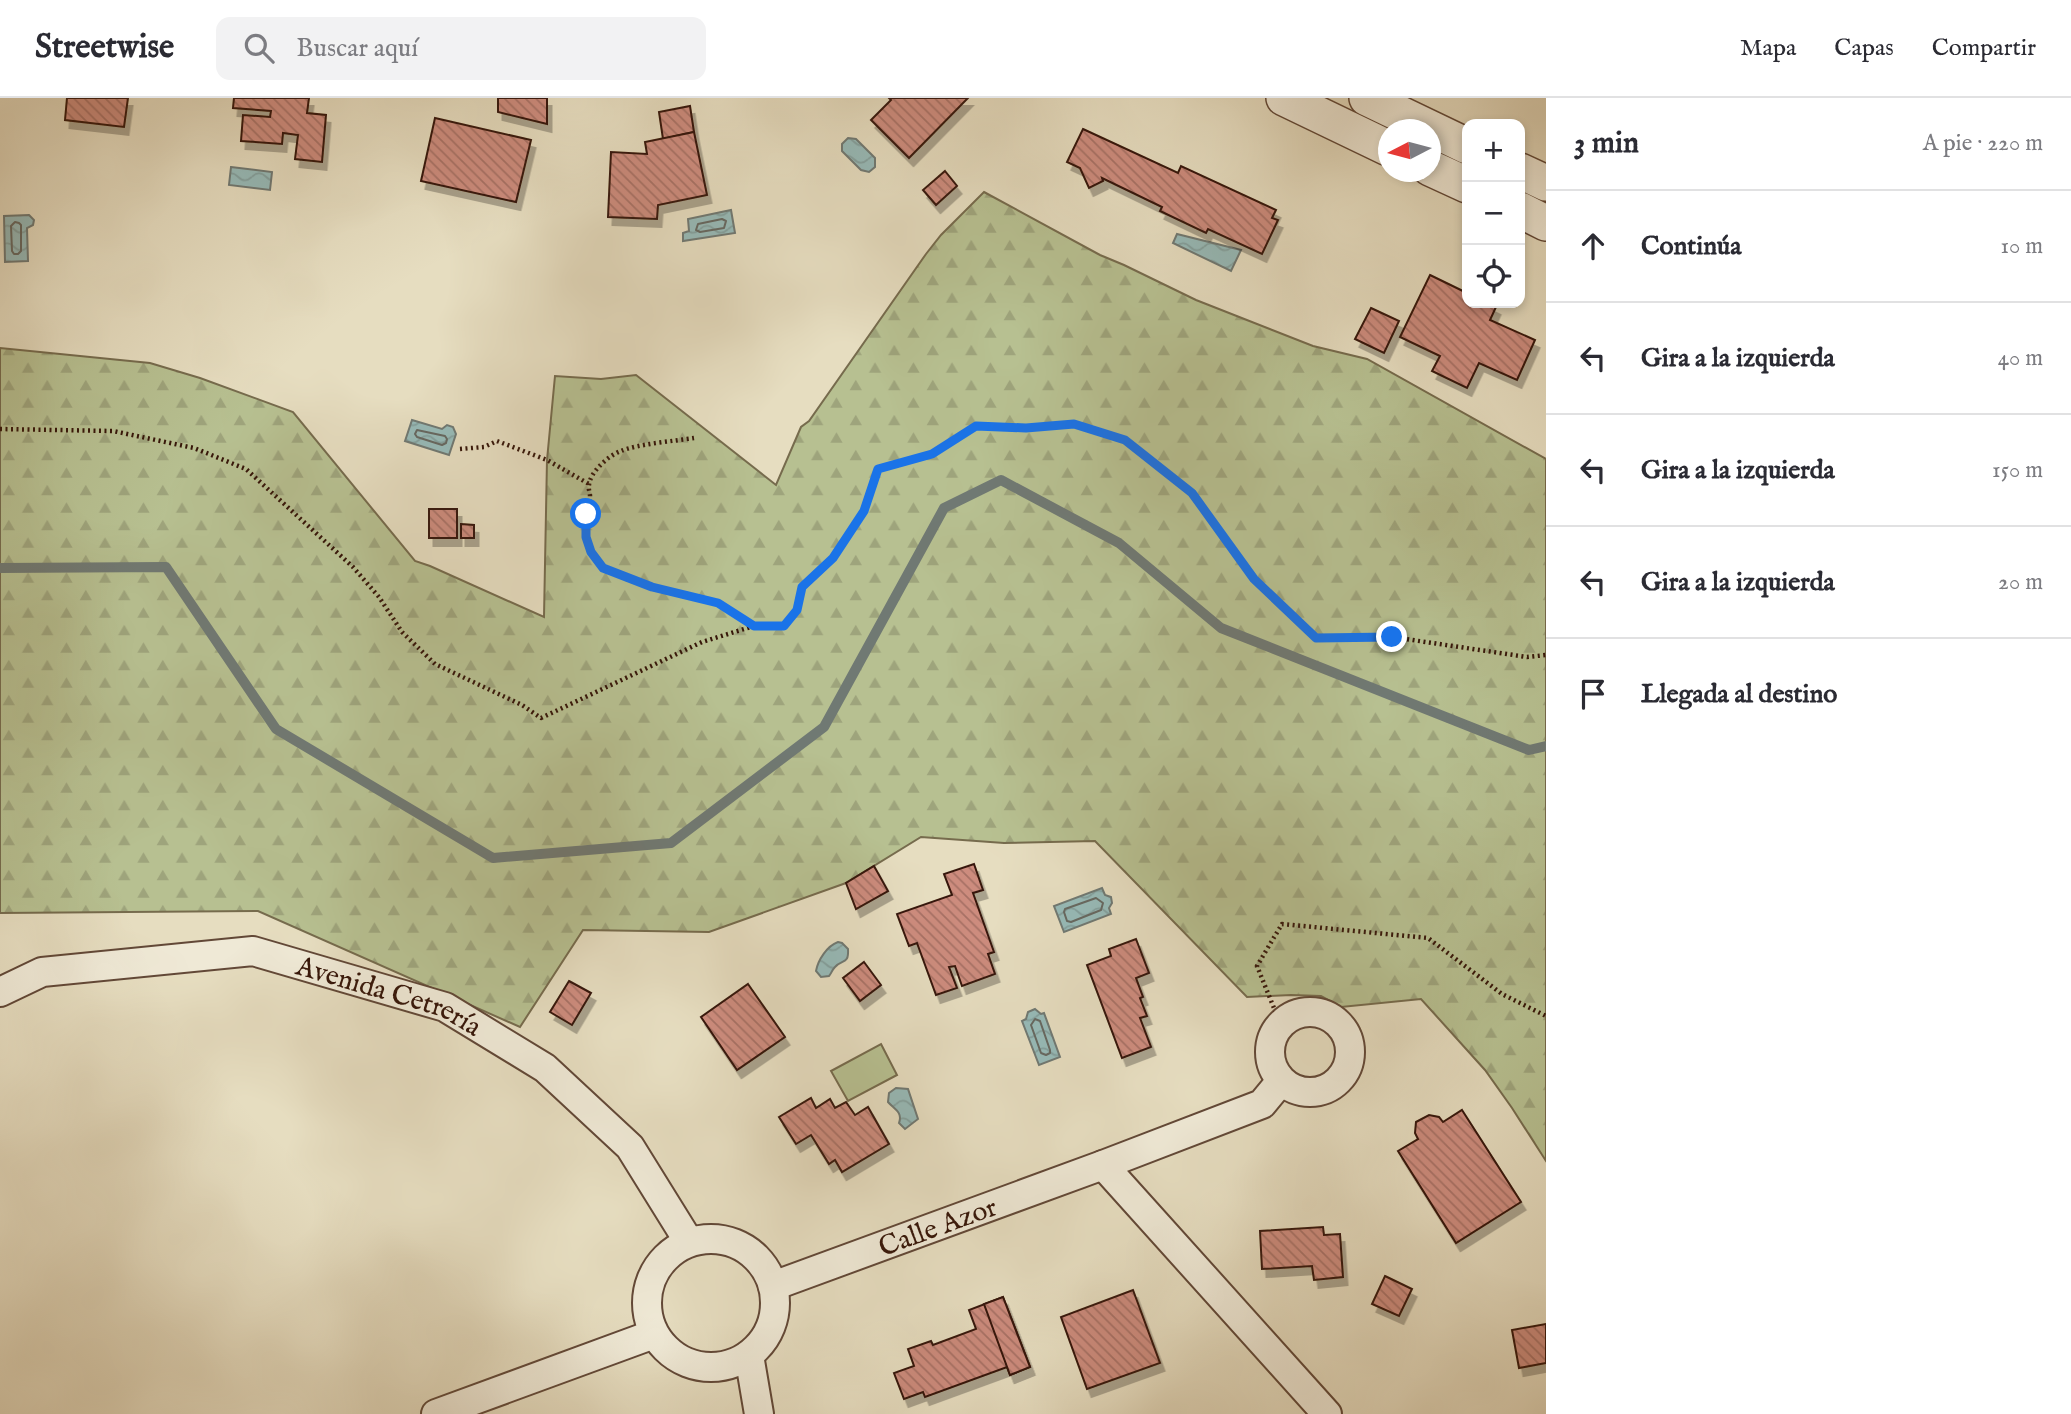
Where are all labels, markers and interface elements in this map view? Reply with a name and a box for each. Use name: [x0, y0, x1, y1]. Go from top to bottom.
search box: [216, 17, 706, 80]
text: Streetwise: [35, 27, 174, 69]
icon: search: [240, 29, 278, 67]
text: Buscar aquí: [296, 32, 418, 65]
text: Mapa: [1740, 33, 1796, 64]
text: Capas: [1834, 33, 1894, 64]
text: Compartir: [1932, 33, 2036, 64]
north arrow: [1378, 119, 1441, 182]
map controls: [1462, 119, 1525, 308]
button: +: [1462, 119, 1525, 182]
text: 3 min: [1574, 125, 1639, 163]
text: A pie · 220 m: [1923, 129, 2043, 158]
button: −: [1462, 182, 1525, 245]
icon: ahead: [1574, 227, 1612, 265]
text: Continúa: [1641, 230, 1742, 263]
text: 10 m: [2000, 232, 2043, 261]
button: locate: [1462, 245, 1525, 308]
icon: left: [1574, 339, 1612, 377]
text: Gira a la izquierda: [1641, 342, 1835, 375]
text: 40 m: [1998, 344, 2043, 373]
icon: left: [1574, 451, 1612, 489]
text: Gira a la izquierda: [1641, 454, 1835, 487]
text: 150 m: [1992, 456, 2043, 485]
route start: [570, 498, 601, 529]
icon: left: [1574, 563, 1612, 601]
text: Gira a la izquierda: [1641, 566, 1835, 599]
text: 20 m: [1998, 568, 2043, 597]
route end: [1376, 621, 1407, 652]
icon: arrive: [1574, 675, 1612, 713]
text: Llegada al destino: [1641, 678, 1837, 711]
street label: Avenida Cetrería: [291, 949, 488, 1046]
street label: Calle Azor: [874, 1190, 1002, 1266]

